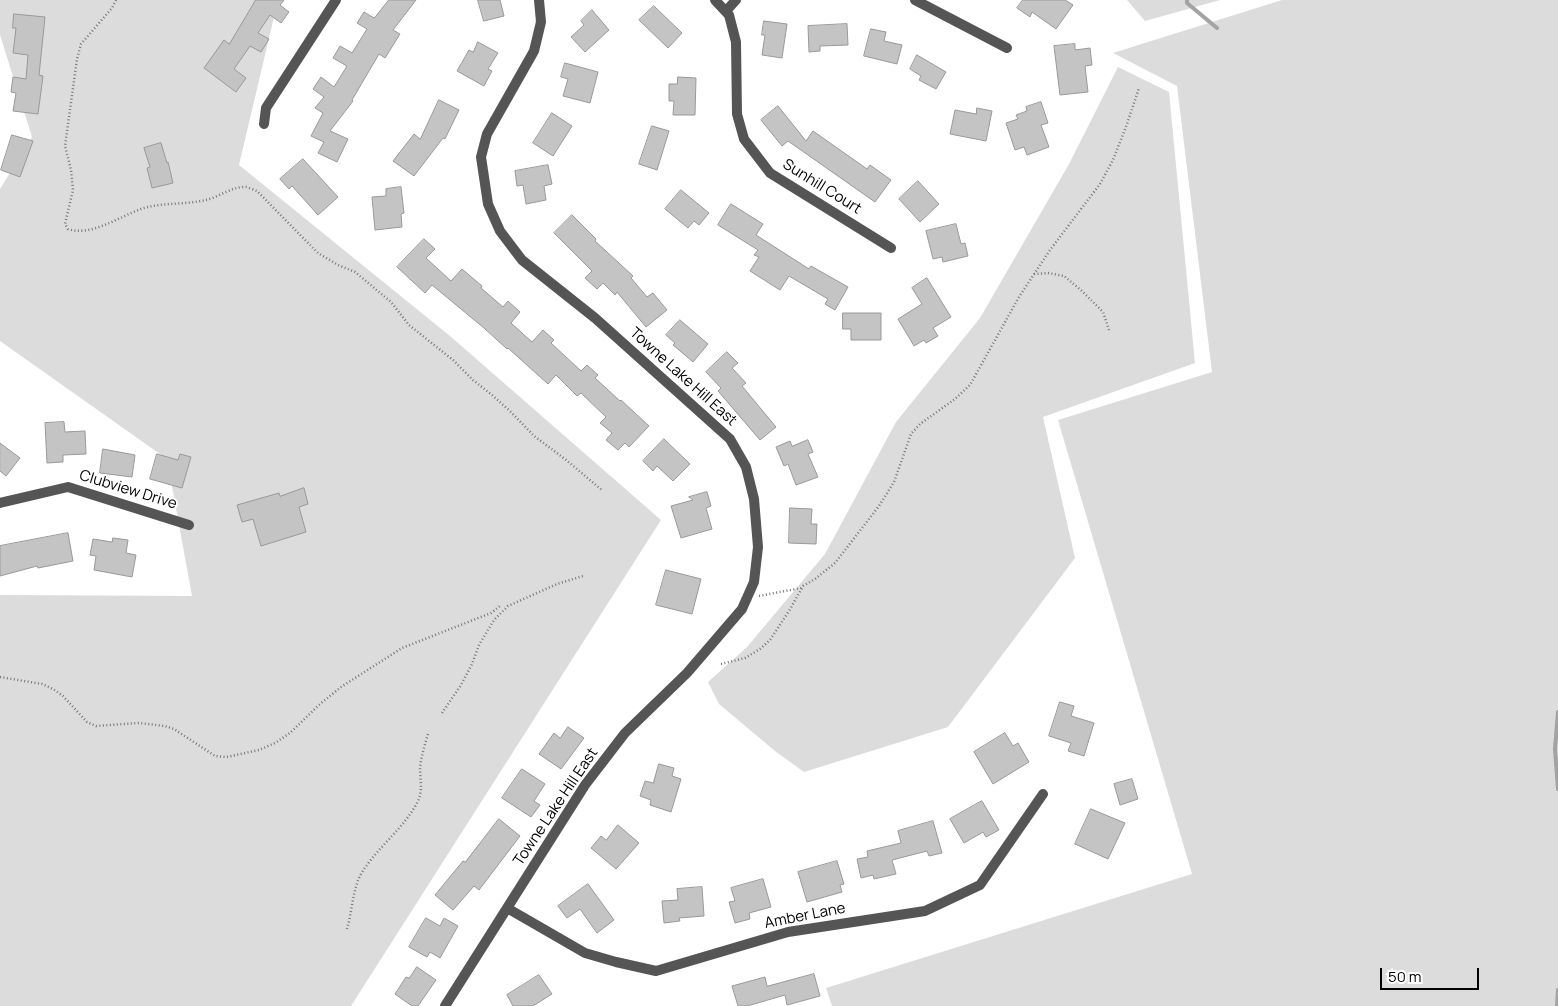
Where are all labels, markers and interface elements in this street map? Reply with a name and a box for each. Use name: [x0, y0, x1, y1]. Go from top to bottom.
street label: Sunhill Court: [779, 156, 865, 218]
street label: Towne Lake Hill East: [626, 324, 740, 430]
street label: Clubview Drive: [77, 467, 179, 513]
street label: Towne Lake Hill East: [510, 745, 602, 869]
street label: Amber Lane: [763, 899, 847, 933]
scale bar: [1383, 958, 1482, 990]
text: 50 m: [1388, 966, 1422, 987]

